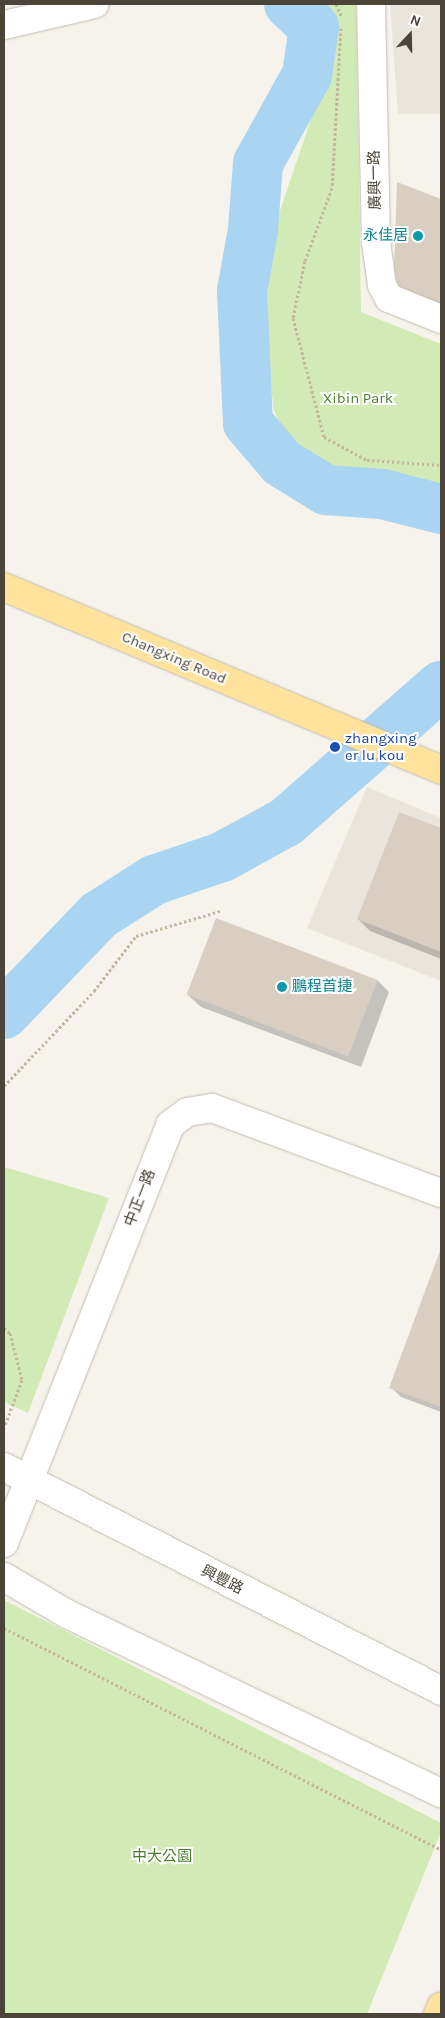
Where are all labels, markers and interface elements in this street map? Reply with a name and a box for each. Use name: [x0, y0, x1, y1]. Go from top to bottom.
north arrow: [385, 10, 435, 60]
text: N: [408, 11, 423, 30]
street label: 廣興一路: [365, 150, 385, 210]
place label: 永佳居: [363, 227, 408, 245]
marker: 永佳居: [412, 230, 424, 242]
park label: Xibin Park: [323, 390, 393, 408]
street label: Changxing Road: [119, 628, 229, 688]
place label: zhangxing er lu kou: [345, 729, 417, 764]
marker: zhangxing er lu kou: [329, 741, 341, 753]
place label: 鵬程首捷: [292, 978, 352, 996]
marker: 鵬程首捷: [276, 981, 288, 993]
street label: 中正一路: [121, 1167, 159, 1229]
street label: 興豐路: [198, 1562, 246, 1598]
park label: 中大公園: [132, 1848, 192, 1866]

